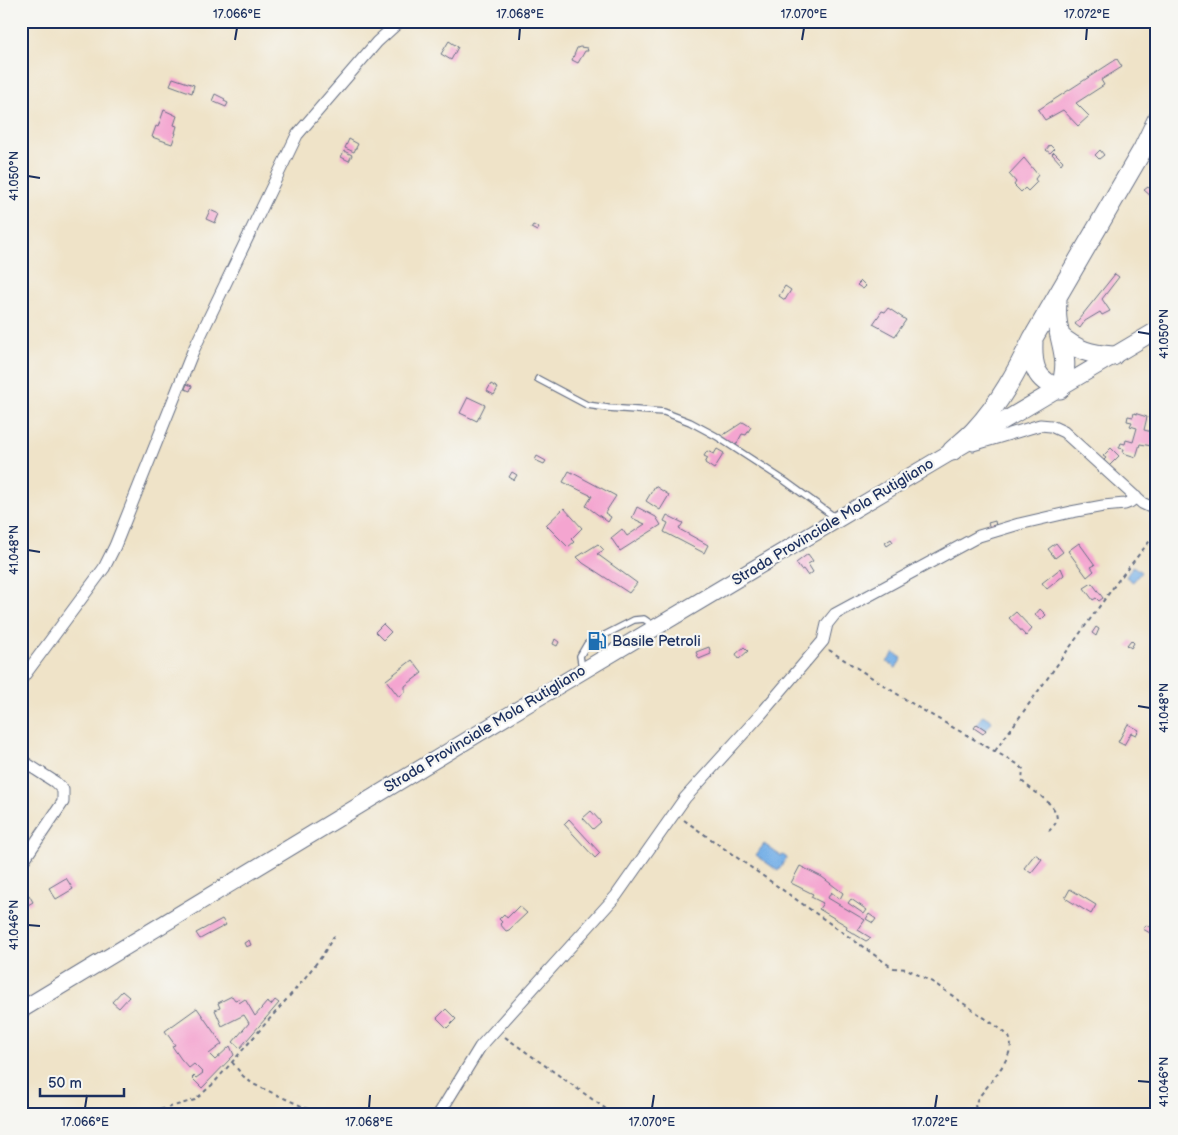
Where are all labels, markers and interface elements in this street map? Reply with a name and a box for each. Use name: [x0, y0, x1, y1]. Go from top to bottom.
text: 17.066°E: [213, 7, 261, 22]
text: 17.068°E: [496, 7, 544, 22]
text: 17.070°E: [781, 7, 827, 22]
text: 17.072°E: [1064, 7, 1110, 22]
text: 41.050°N: [7, 151, 22, 201]
text: 41.050°N: [1157, 309, 1172, 359]
street label: Strada Provinciale Mola Rutigliano: [729, 454, 937, 590]
text: 41.048°N: [7, 525, 22, 575]
fuel station icon: Basile Petroli: [586, 630, 608, 652]
place label: Basile Petroli: [612, 632, 701, 651]
street label: Strada Provinciale Mola Rutigliano: [381, 661, 589, 797]
text: 41.048°N: [1157, 683, 1172, 733]
text: 41.046°N: [7, 900, 22, 950]
text: 41.046°N: [1157, 1057, 1172, 1107]
scale bar: [40, 1065, 124, 1097]
text: 50 m: [48, 1074, 82, 1093]
text: 17.066°E: [61, 1115, 109, 1130]
text: 17.068°E: [345, 1115, 393, 1130]
text: 17.070°E: [629, 1115, 675, 1130]
text: 17.072°E: [912, 1115, 958, 1130]

